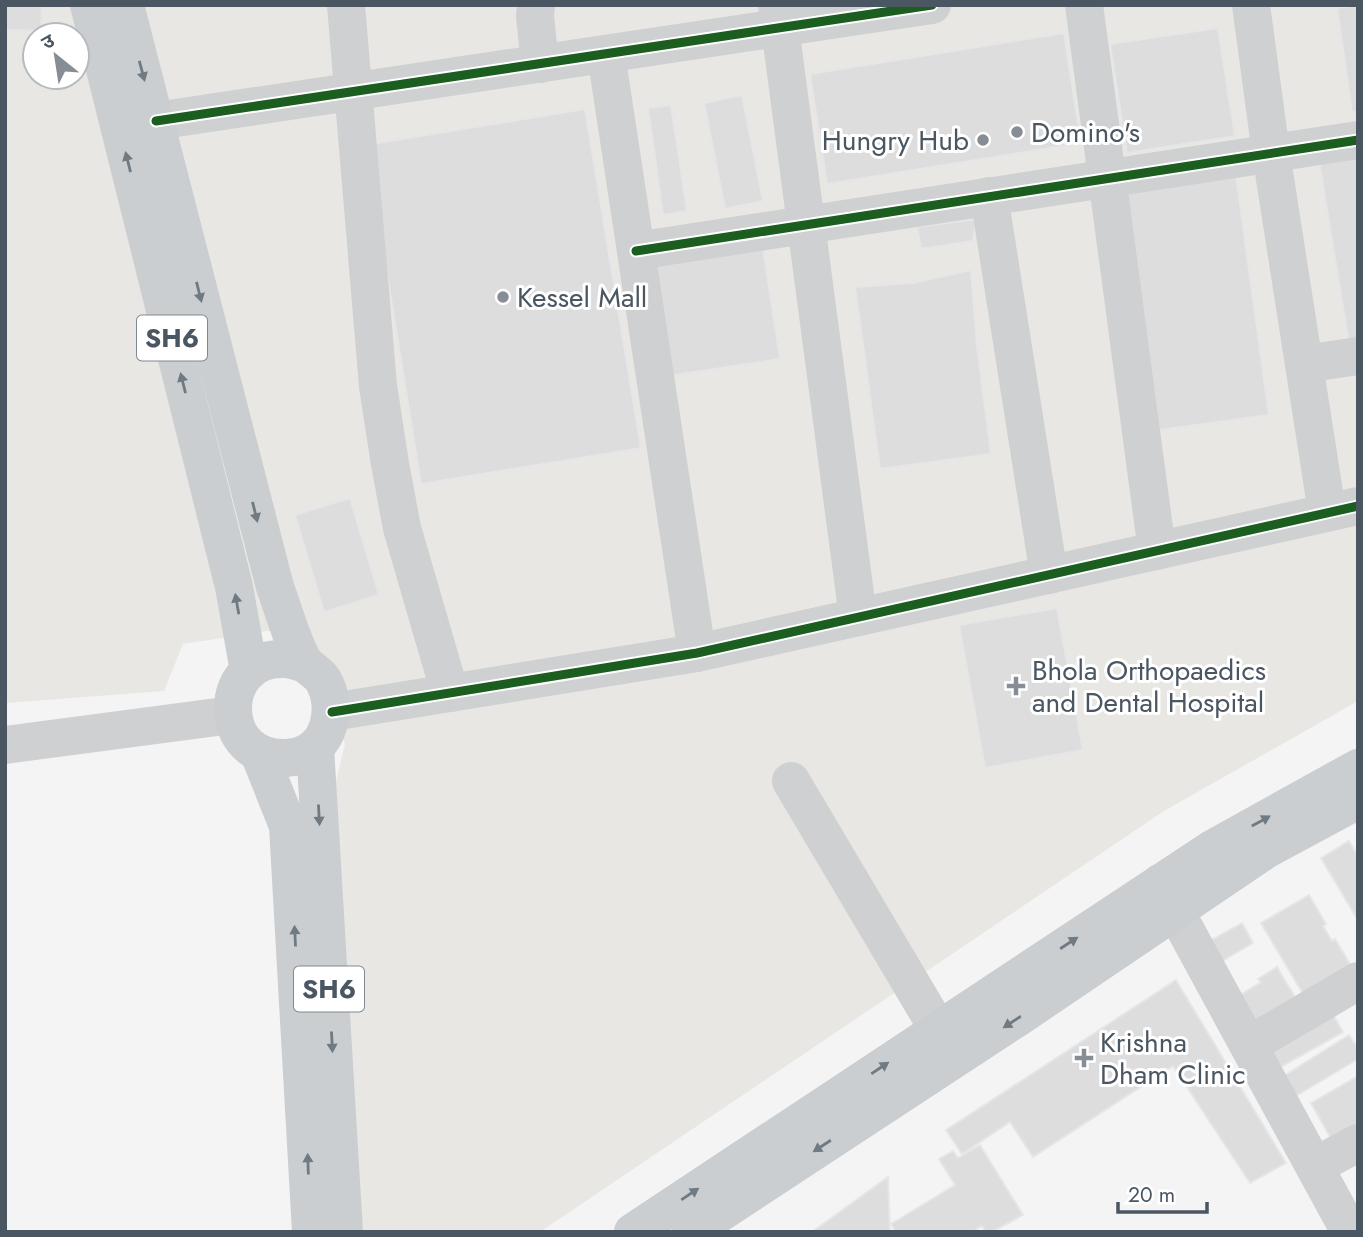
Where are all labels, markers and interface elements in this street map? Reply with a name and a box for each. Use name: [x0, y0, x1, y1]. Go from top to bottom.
north arrow: [21, 21, 91, 91]
text: उ: [36, 27, 60, 56]
one-way arrow: [138, 61, 148, 82]
place label: Domino's: [1031, 112, 1140, 153]
place label: Hungry Hub: [822, 120, 969, 161]
marker: Domino's: [1009, 124, 1025, 140]
marker: Hungry Hub: [975, 132, 991, 148]
one-way arrow: [122, 151, 133, 173]
place label: Kessel Mall: [517, 277, 647, 318]
one-way arrow: [194, 281, 205, 303]
marker: Kessel Mall: [495, 289, 511, 305]
road number: SH6: [137, 316, 207, 360]
one-way arrow: [177, 372, 188, 394]
one-way arrow: [250, 501, 261, 523]
one-way arrow: [231, 593, 242, 615]
place label: Bhola Orthopaedics and Dental Hospital: [1032, 650, 1266, 723]
marker: Bhola Orthopaedics and Dental Hospital: [1006, 676, 1026, 696]
one-way arrow: [313, 804, 324, 826]
one-way arrow: [1252, 815, 1271, 827]
one-way arrow: [289, 925, 300, 947]
one-way arrow: [1060, 937, 1079, 950]
road number: SH6: [294, 966, 364, 1012]
one-way arrow: [1002, 1015, 1022, 1028]
place label: Krishna Dham Clinic: [1100, 1022, 1246, 1095]
one-way arrow: [327, 1031, 338, 1053]
marker: Krishna Dham Clinic: [1074, 1048, 1094, 1068]
one-way arrow: [870, 1062, 889, 1075]
one-way arrow: [812, 1140, 831, 1153]
one-way arrow: [303, 1152, 314, 1174]
scale bar: [1118, 1170, 1207, 1214]
text: 20 m: [1128, 1180, 1175, 1210]
one-way arrow: [681, 1187, 699, 1201]

